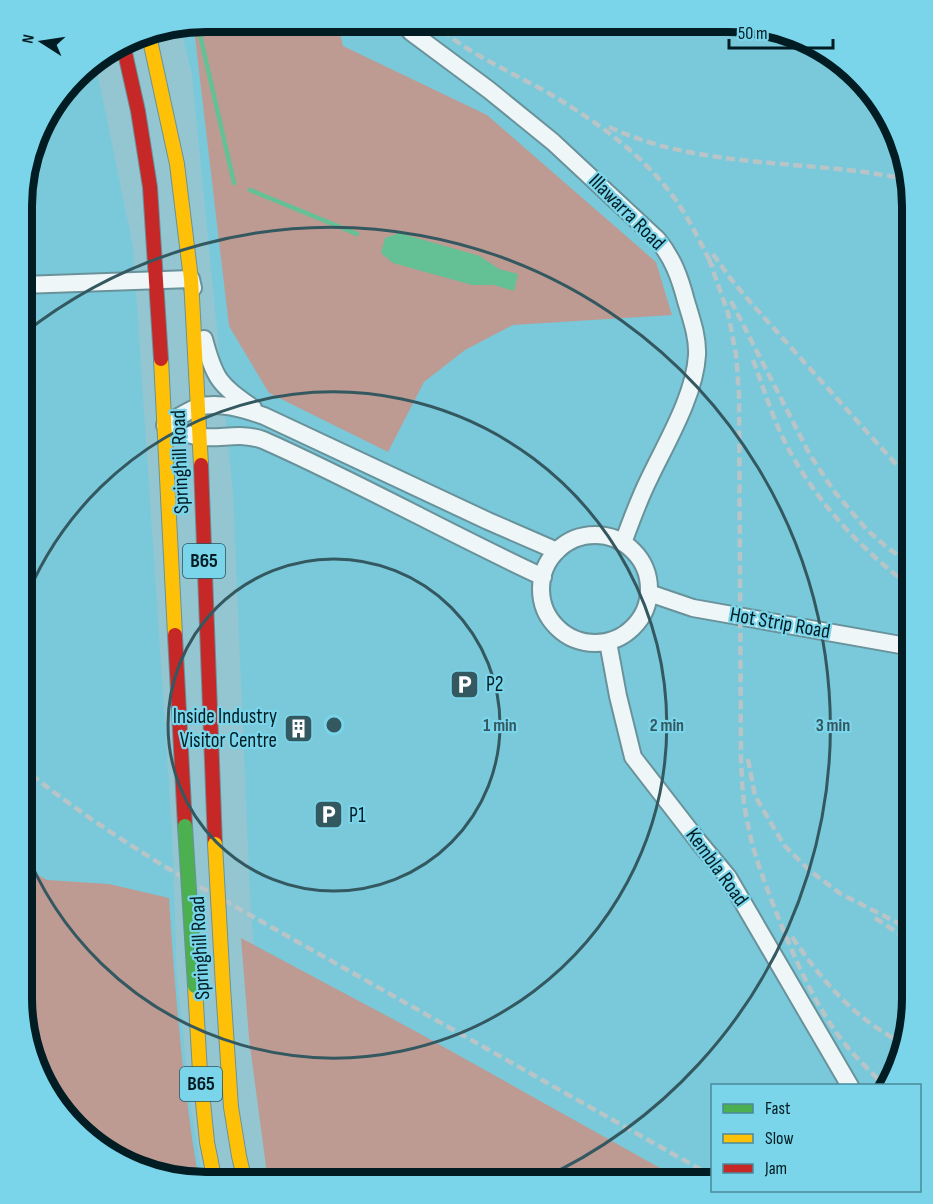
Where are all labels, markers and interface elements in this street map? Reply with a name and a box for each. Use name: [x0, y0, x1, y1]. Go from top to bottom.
north arrow: [12, 12, 72, 72]
scale bar: [729, 12, 832, 50]
text: 50 m: [738, 23, 768, 44]
text: N: [19, 33, 39, 45]
street label: Illawarra Road: [584, 169, 670, 255]
street label: Springhill Road: [166, 410, 194, 514]
road number: B65: [183, 544, 225, 578]
street label: Hot Strip Road: [728, 602, 832, 644]
parking icon: P2: [449, 668, 481, 700]
place label: P2: [486, 672, 503, 697]
place label: Inside Industry Visitor Centre: [173, 704, 277, 753]
building icon: Inside Industry Visitor Centre: [282, 712, 314, 744]
centre of rings: [324, 715, 344, 735]
text: 1 min: [483, 715, 517, 736]
text: 2 min: [650, 715, 684, 736]
text: 3 min: [816, 715, 850, 736]
parking icon: P1: [312, 799, 344, 831]
place label: P1: [349, 803, 366, 828]
street label: Kembla Road: [680, 823, 754, 911]
street label: Springhill Road: [185, 895, 215, 1001]
road number: B65: [180, 1067, 222, 1101]
legend: [711, 1084, 921, 1192]
text: Fast: [765, 1098, 791, 1119]
text: Slow: [765, 1128, 794, 1149]
text: Jam: [764, 1158, 787, 1179]

